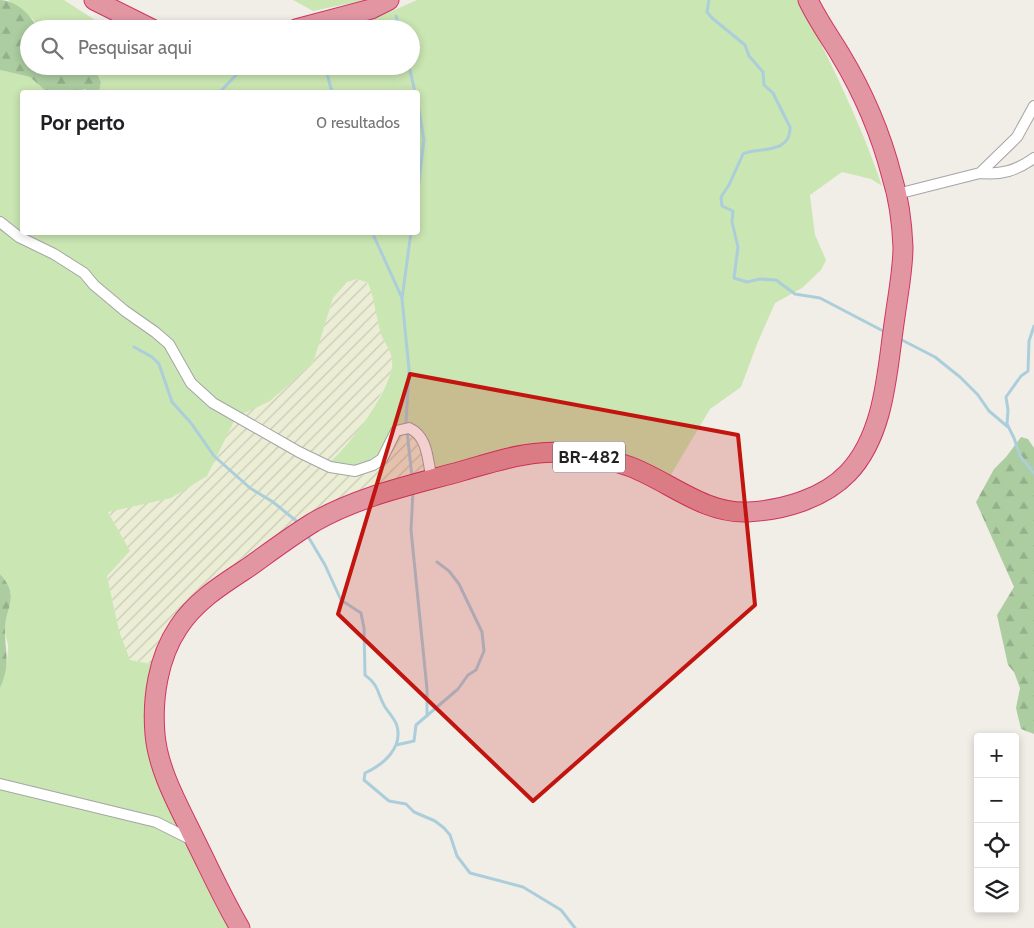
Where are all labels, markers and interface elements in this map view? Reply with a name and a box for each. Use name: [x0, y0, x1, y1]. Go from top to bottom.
search box: [20, 20, 420, 75]
icon: search: [38, 34, 66, 62]
text: Pesquisar aqui: [78, 36, 192, 59]
text: Por perto: [40, 110, 125, 135]
text: 0 resultados: [316, 113, 400, 132]
road number: BR-482: [553, 442, 625, 472]
map controls: [974, 733, 1019, 913]
button: +: [974, 733, 1019, 778]
button: −: [974, 778, 1019, 823]
button: locate: [974, 823, 1019, 868]
button: layers: [974, 868, 1019, 913]

